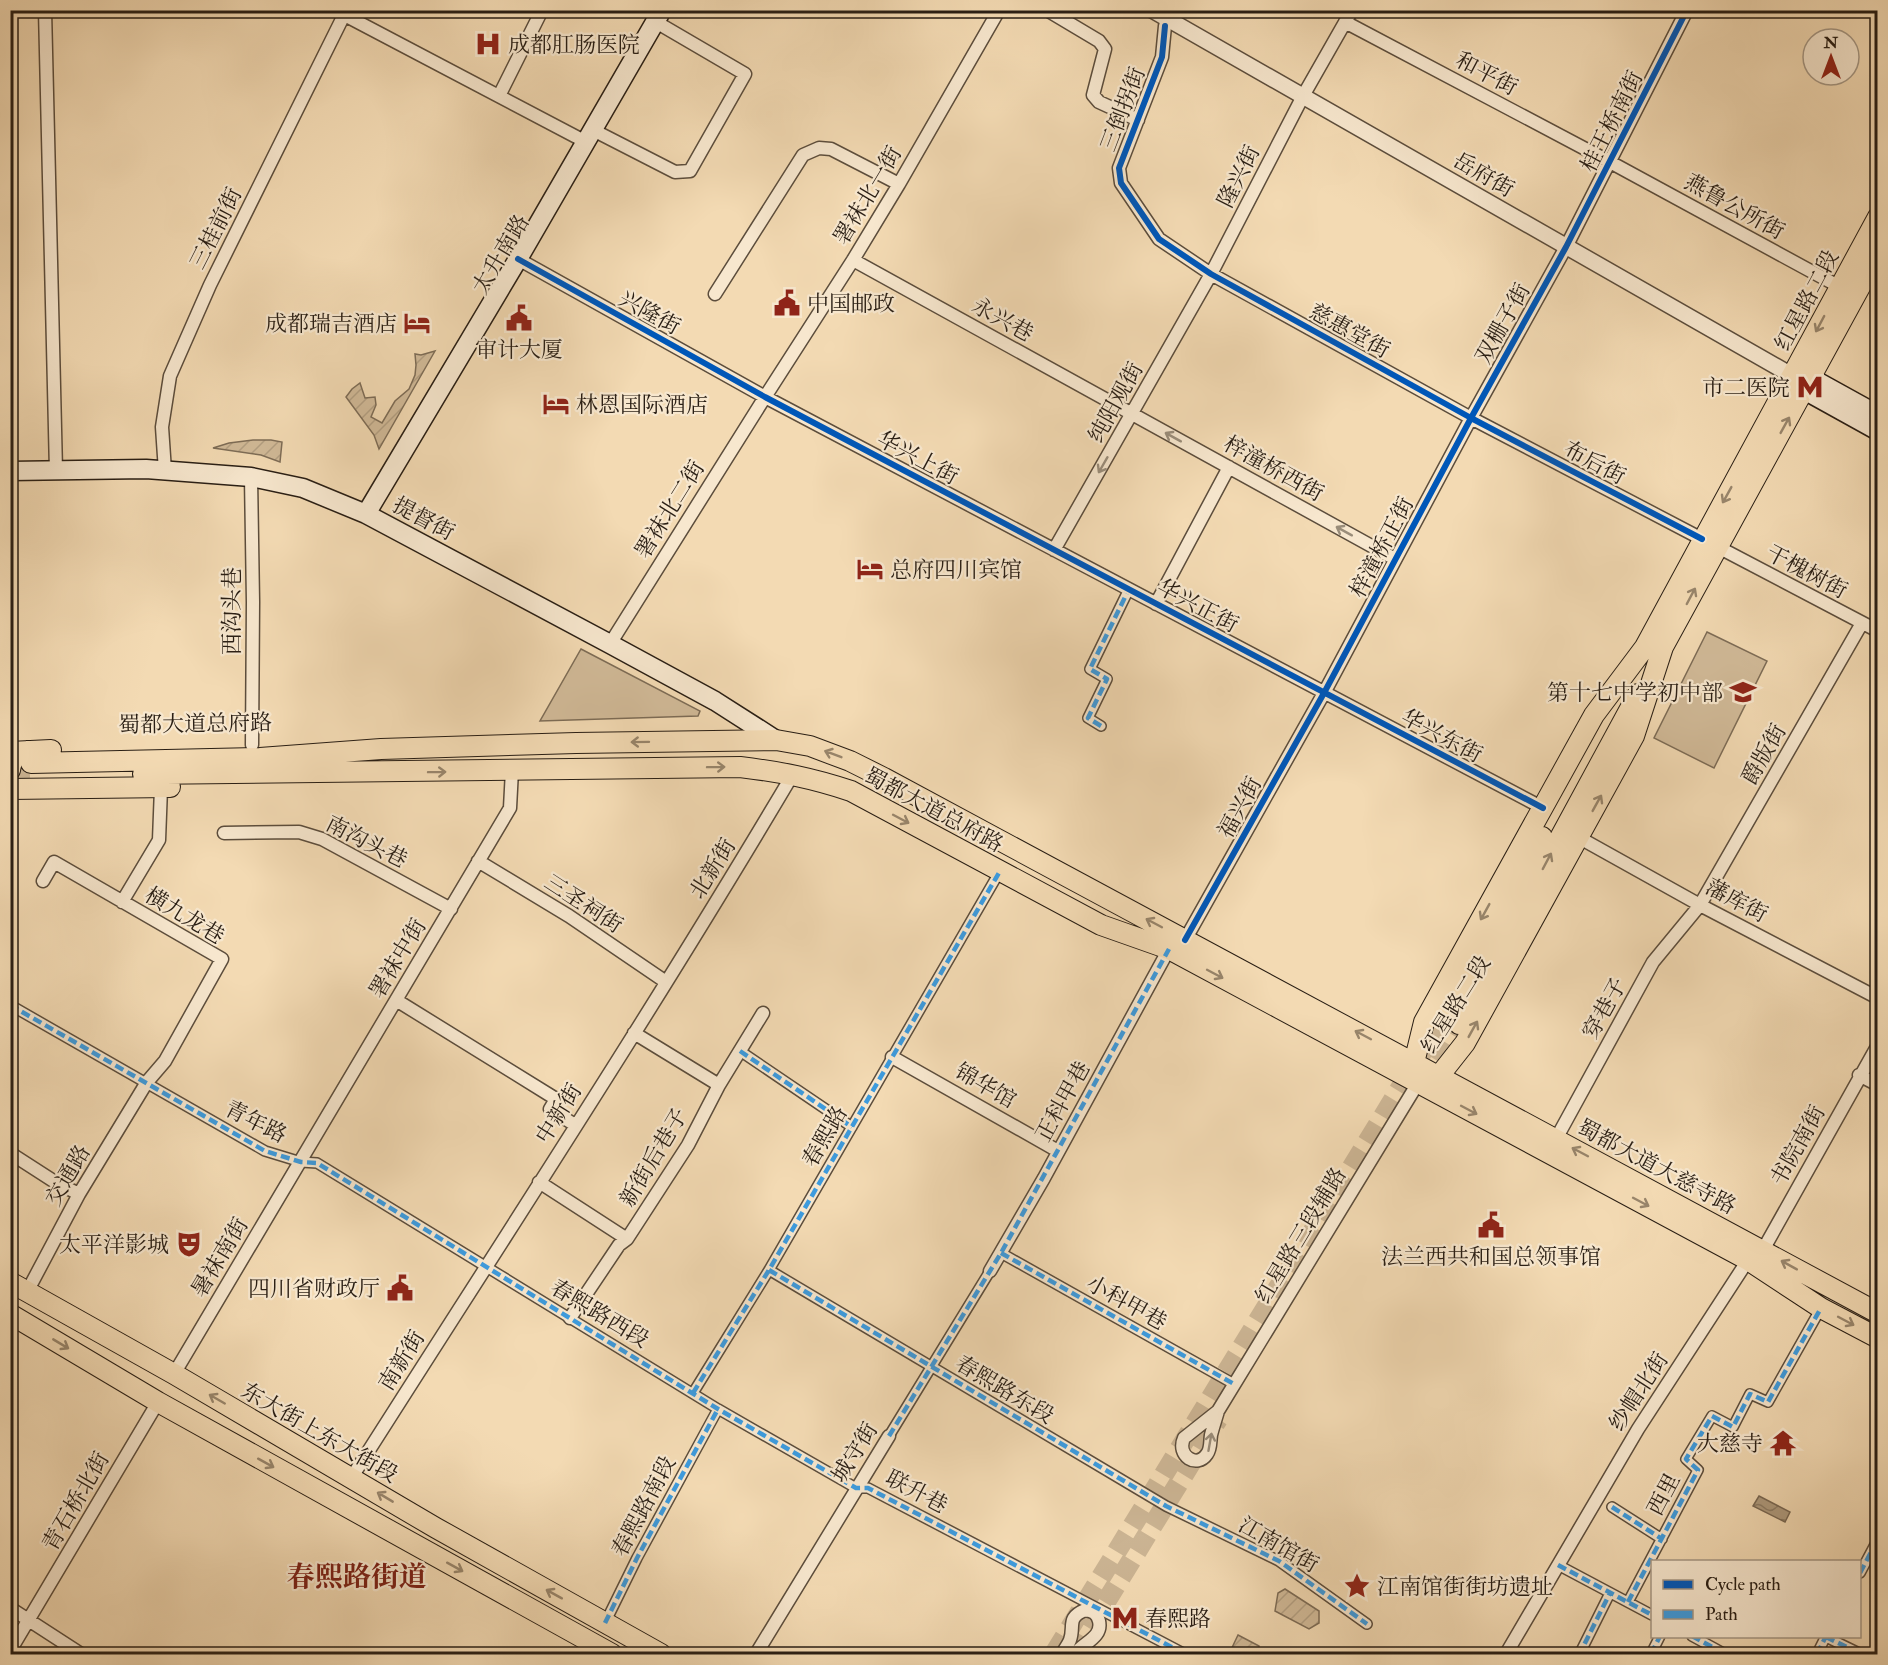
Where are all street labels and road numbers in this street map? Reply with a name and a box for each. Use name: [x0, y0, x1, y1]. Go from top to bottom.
street label: 和平街: [1451, 46, 1522, 102]
street label: 三倒拐街: [1094, 63, 1152, 155]
street label: 桂王桥南街: [1574, 66, 1649, 177]
street label: 署袜北一街: [828, 141, 908, 250]
street label: 隆兴街: [1211, 141, 1266, 212]
street label: 岳府街: [1448, 146, 1519, 203]
street label: 燕鲁公所街: [1680, 168, 1789, 246]
street label: 三桂前街: [183, 183, 248, 274]
street label: 太升南路: [466, 210, 536, 299]
street label: 红星路二段: [1769, 245, 1845, 356]
street label: 双栅子街: [1469, 278, 1536, 369]
street label: 兴隆街: [614, 285, 685, 341]
street label: 永兴巷: [967, 292, 1038, 348]
street label: 慈惠堂街: [1304, 297, 1395, 364]
street label: 纯阳观街: [1082, 357, 1149, 448]
street label: 华兴上街: [872, 425, 963, 491]
street label: 梓潼桥西街: [1219, 430, 1328, 508]
street label: 布后街: [1559, 435, 1630, 491]
street label: 署袜北二街: [629, 455, 711, 564]
street label: 提督街: [388, 491, 459, 547]
street label: 梓潼桥正街: [1344, 492, 1420, 603]
street label: 干槐树街: [1761, 539, 1852, 605]
street label: 西沟头巷: [218, 567, 246, 655]
street label: 华兴正街: [1152, 573, 1243, 639]
street label: 华兴东街: [1396, 703, 1487, 769]
street label: 蜀都大道总府路: [118, 709, 272, 739]
street label: 爵版街: [1735, 719, 1792, 790]
street label: 蜀都大道总府路: [859, 761, 1008, 858]
street label: 福兴街: [1212, 772, 1268, 843]
street label: 南沟头巷: [321, 809, 412, 874]
street label: 北新街: [683, 833, 742, 904]
street label: 三圣祠街: [539, 868, 628, 940]
street label: 藩库街: [1701, 873, 1772, 929]
street label: 横九龙巷: [140, 881, 229, 951]
street label: 署袜中街: [363, 914, 433, 1003]
street label: 红星路二段: [1415, 950, 1497, 1059]
street label: 穿巷子: [1577, 973, 1633, 1044]
street label: 正科甲巷: [1029, 1056, 1096, 1147]
street label: 锦华馆: [950, 1057, 1021, 1114]
street label: 中新街: [529, 1078, 588, 1149]
street label: 青年路: [220, 1094, 291, 1149]
street label: 书院南街: [1764, 1100, 1831, 1191]
street label: 春熙路: [796, 1101, 853, 1172]
street label: 新街后巷子: [614, 1103, 694, 1212]
street label: 蜀都大道大慈寺路: [1572, 1113, 1741, 1221]
street label: 交通路: [39, 1140, 96, 1211]
street label: 红星路三段辅路: [1249, 1162, 1353, 1309]
street label: 暑袜南街: [185, 1213, 255, 1302]
street label: 小科甲巷: [1081, 1269, 1172, 1336]
street label: 春熙路西段: [545, 1274, 654, 1354]
street label: 南新街: [372, 1325, 431, 1396]
street label: 纱帽北街: [1603, 1347, 1675, 1436]
street label: 春熙路东段: [950, 1350, 1059, 1430]
street label: 东大街上东大街段: [236, 1377, 403, 1489]
street label: 城守街: [825, 1417, 884, 1488]
street label: 青石桥北街: [36, 1447, 115, 1556]
street label: 春熙路南段: [606, 1451, 682, 1562]
street label: 联升巷: [881, 1464, 952, 1520]
street label: 西里: [1641, 1468, 1687, 1520]
street label: 江南馆街: [1233, 1511, 1324, 1579]

